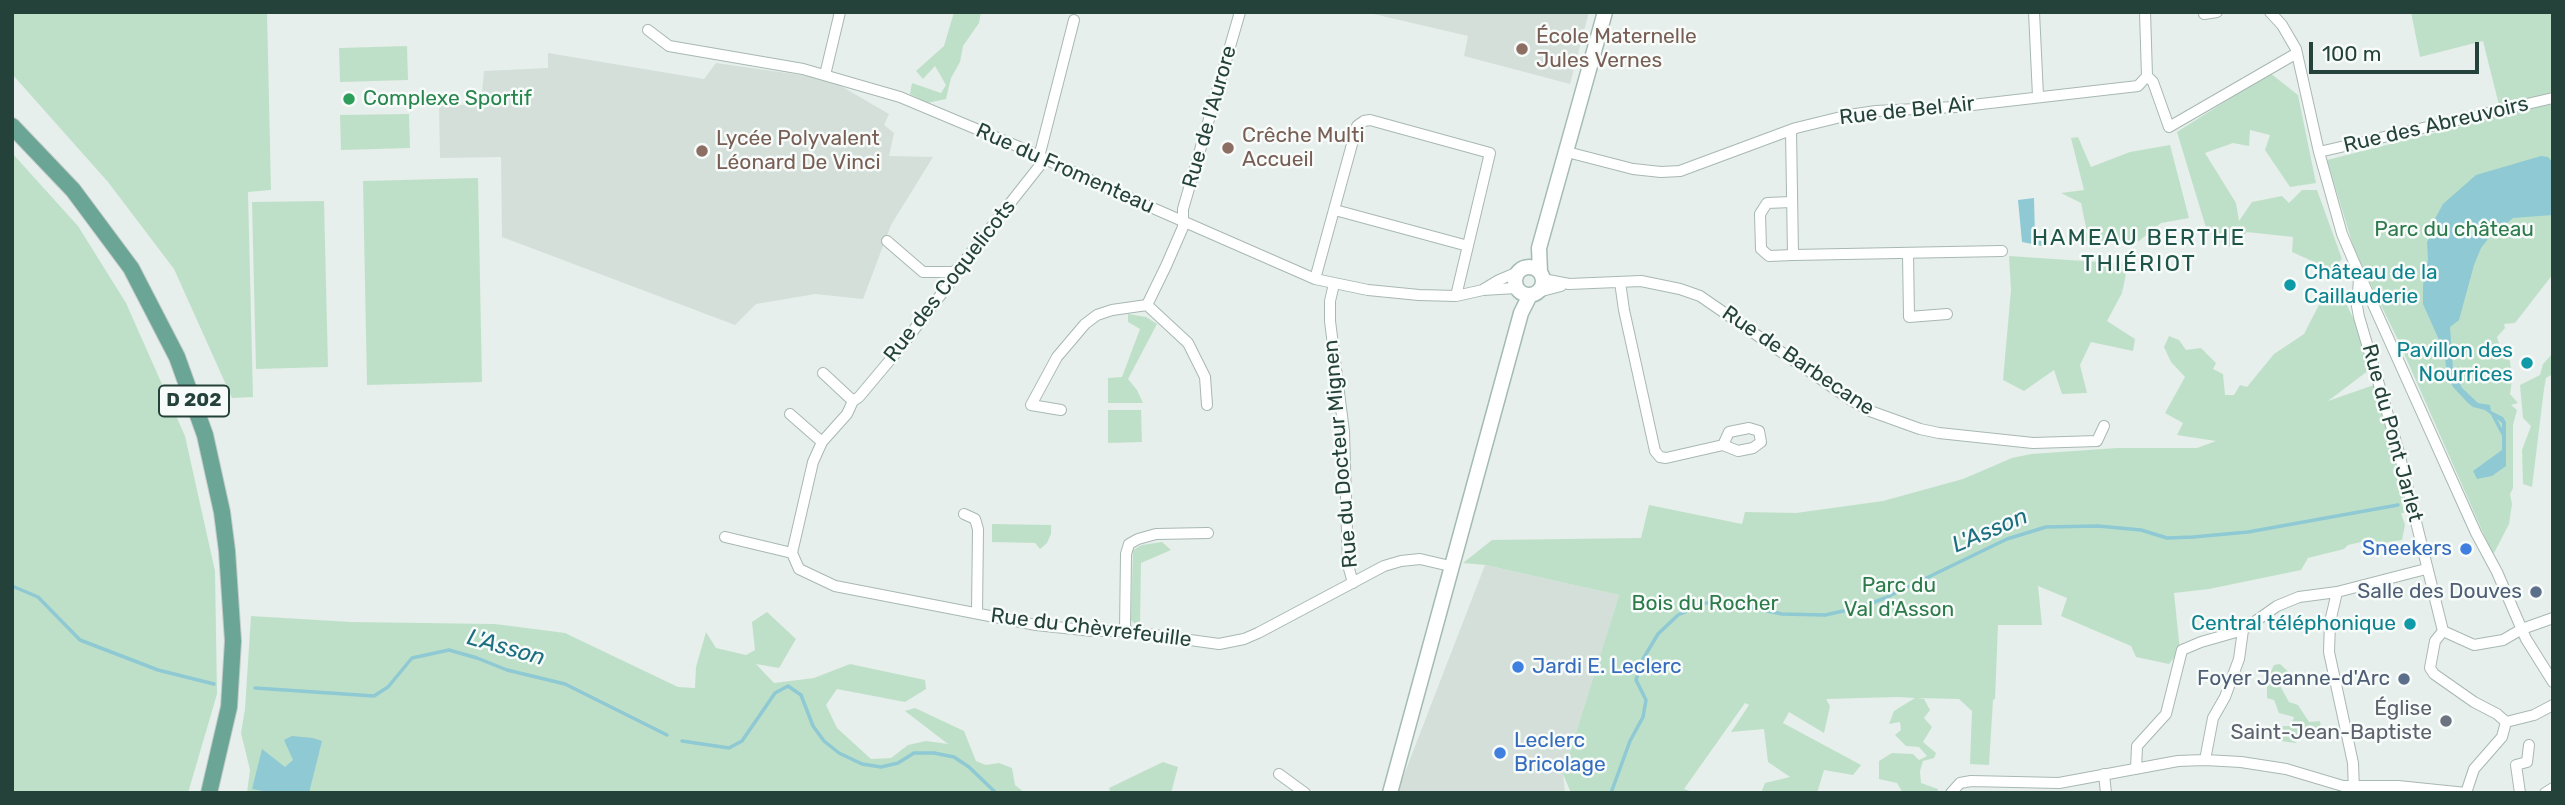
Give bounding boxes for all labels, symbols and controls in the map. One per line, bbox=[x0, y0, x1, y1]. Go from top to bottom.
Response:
place label: École Maternelle Jules Vernes bbox=[1536, 24, 1697, 74]
scale bar bbox=[2313, 28, 2483, 72]
marker: École Maternelle Jules Vernes bbox=[1514, 41, 1530, 57]
text: 100 m bbox=[2322, 41, 2381, 66]
street label: Rue de l'Aurore bbox=[1178, 43, 1242, 191]
place label: Complexe Sportif bbox=[363, 86, 532, 112]
marker: Complexe Sportif bbox=[341, 91, 357, 107]
street label: Rue de Bel Air bbox=[1838, 91, 1976, 131]
street label: Rue des Abreuvoirs bbox=[2341, 91, 2531, 159]
street label: Rue du Fromenteau bbox=[972, 118, 1158, 220]
place label: Crêche Multi Accueil bbox=[1242, 123, 1365, 173]
place label: Lycée Polyvalent Léonard De Vinci bbox=[716, 126, 881, 176]
marker: Crêche Multi Accueil bbox=[1220, 140, 1236, 156]
marker: Lycée Polyvalent Léonard De Vinci bbox=[694, 143, 710, 159]
street label: Rue des Coquelicots bbox=[879, 195, 1021, 367]
park label: Parc du château bbox=[2374, 217, 2534, 243]
district label: HAMEAU BERTHE THIÉRIOT bbox=[2033, 224, 2245, 278]
place label: Château de la Caillauderie bbox=[2304, 260, 2438, 310]
marker: Château de la Caillauderie bbox=[2282, 277, 2298, 293]
street label: Rue de Barbecane bbox=[1717, 301, 1879, 421]
place label: Pavillon des Nourrices bbox=[2397, 338, 2513, 388]
street label: Rue du Docteur Mignen bbox=[1318, 339, 1364, 569]
street label: Rue du Pont Jarlet bbox=[2356, 341, 2428, 525]
marker: Pavillon des Nourrices bbox=[2519, 355, 2535, 371]
road number: D 202 bbox=[159, 386, 229, 416]
water label: L'Asson bbox=[1948, 503, 2032, 559]
place label: Sneekers bbox=[2362, 536, 2452, 562]
marker: Sneekers bbox=[2458, 541, 2474, 557]
park label: Parc du Val d'Asson bbox=[1844, 573, 1954, 623]
place label: Salle des Douves bbox=[2357, 579, 2522, 605]
marker: Salle des Douves bbox=[2528, 584, 2544, 600]
park label: Bois du Rocher bbox=[1631, 591, 1779, 617]
street label: Rue du Chèvrefeuille bbox=[989, 603, 1193, 653]
place label: Central téléphonique bbox=[2191, 611, 2396, 637]
marker: Central téléphonique bbox=[2402, 616, 2418, 632]
water label: L'Asson bbox=[464, 624, 548, 672]
place label: Jardi E. Leclerc bbox=[1532, 654, 1682, 680]
marker: Jardi E. Leclerc bbox=[1510, 659, 1526, 675]
place label: Foyer Jeanne-d'Arc bbox=[2197, 666, 2390, 692]
marker: Foyer Jeanne-d'Arc bbox=[2396, 671, 2412, 687]
place label: Église Saint-Jean-Baptiste bbox=[2230, 696, 2432, 746]
marker: Église Saint-Jean-Baptiste bbox=[2438, 713, 2454, 729]
place label: Leclerc Bricolage bbox=[1514, 728, 1606, 778]
marker: Leclerc Bricolage bbox=[1492, 745, 1508, 761]

